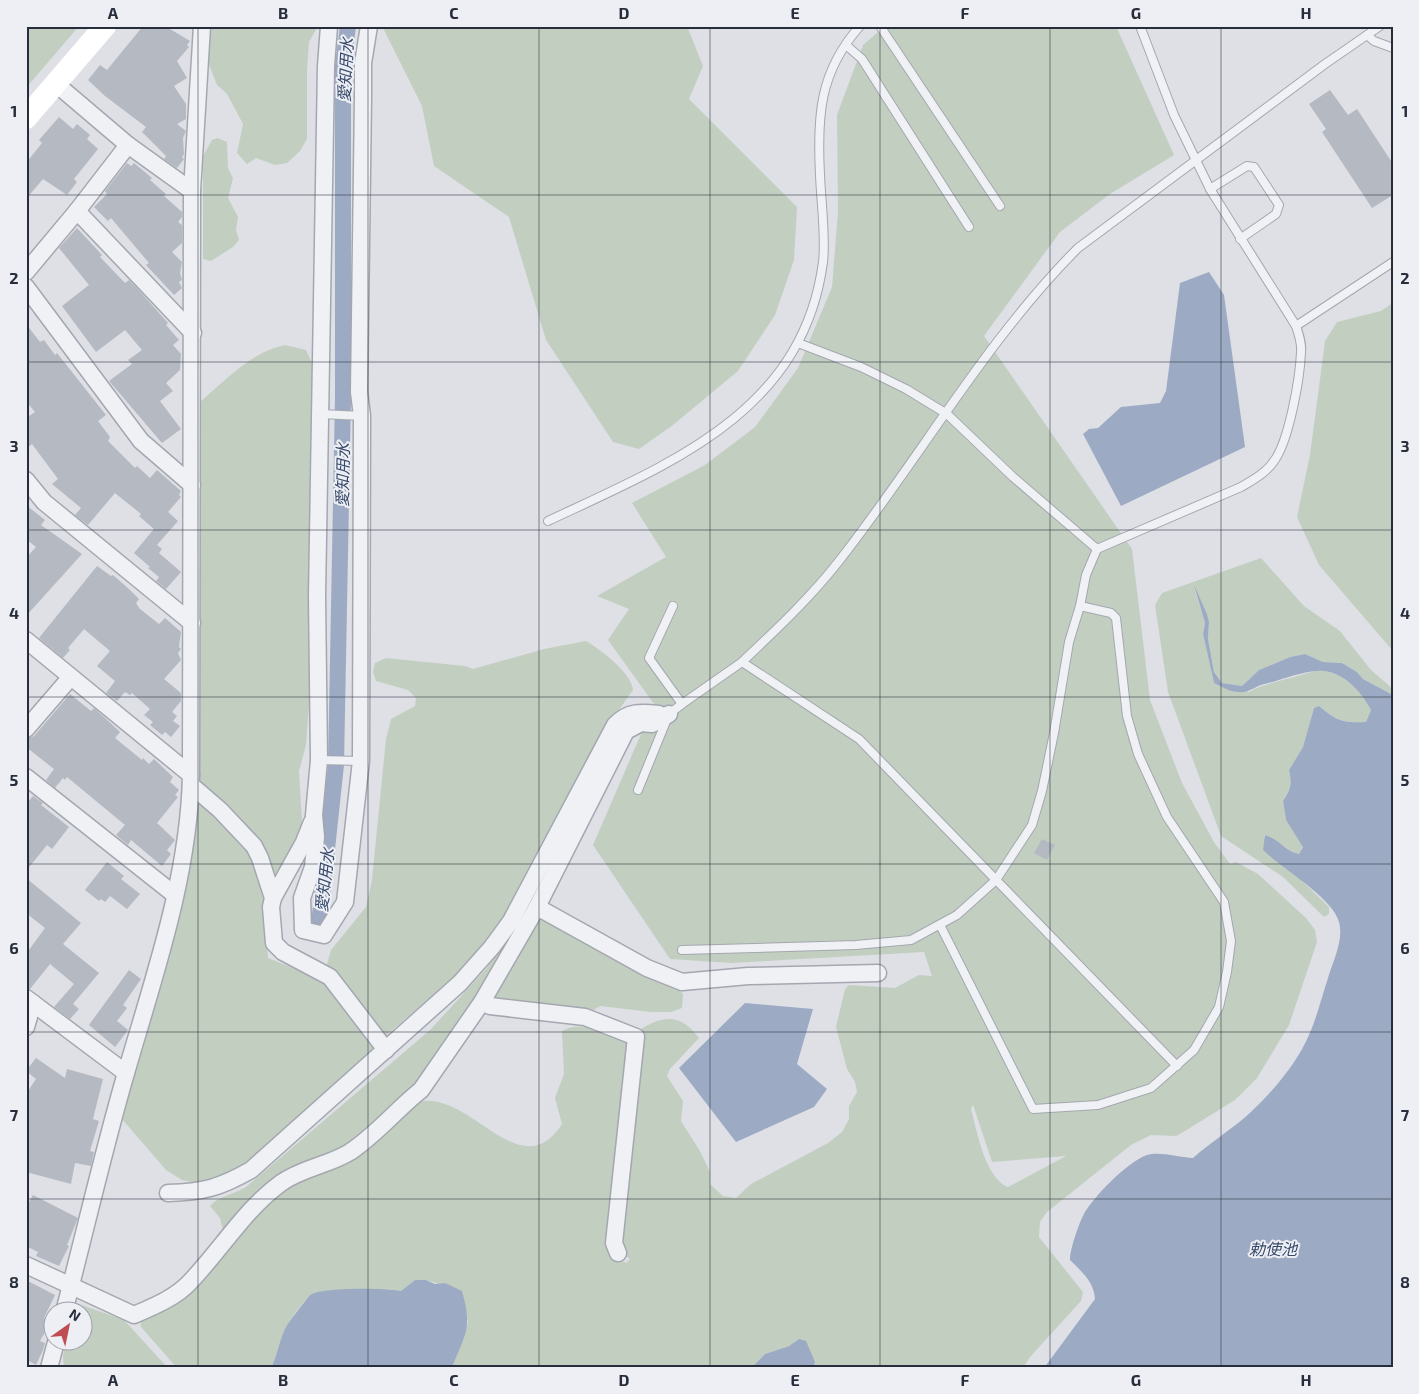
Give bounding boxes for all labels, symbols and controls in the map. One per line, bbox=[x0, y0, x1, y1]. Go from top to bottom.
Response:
text: A bbox=[108, 3, 119, 22]
text: B bbox=[278, 3, 288, 22]
text: C bbox=[449, 3, 459, 22]
text: D bbox=[619, 3, 630, 22]
text: E bbox=[790, 3, 800, 22]
text: F bbox=[961, 3, 970, 22]
text: G bbox=[1131, 3, 1141, 22]
text: H bbox=[1300, 3, 1312, 22]
water label: 愛知用水 bbox=[334, 36, 356, 102]
text: 1 bbox=[11, 101, 17, 120]
text: 1 bbox=[1402, 101, 1408, 120]
text: 2 bbox=[9, 268, 19, 287]
text: 2 bbox=[1400, 268, 1410, 287]
text: 3 bbox=[9, 436, 19, 455]
text: 3 bbox=[1400, 436, 1410, 455]
water label: 愛知用水 bbox=[332, 441, 352, 507]
text: 4 bbox=[9, 603, 19, 622]
text: 4 bbox=[1400, 603, 1410, 622]
text: 5 bbox=[10, 770, 19, 789]
text: 5 bbox=[1401, 770, 1410, 789]
water label: 愛知用水 bbox=[311, 845, 337, 913]
text: 6 bbox=[9, 938, 19, 957]
text: 6 bbox=[1400, 938, 1410, 957]
text: 7 bbox=[10, 1105, 19, 1124]
text: 7 bbox=[1401, 1105, 1410, 1124]
water label: 勅使池 bbox=[1249, 1239, 1299, 1258]
text: 8 bbox=[9, 1272, 19, 1291]
text: 8 bbox=[1400, 1272, 1410, 1291]
north arrow bbox=[42, 1302, 92, 1352]
text: N bbox=[66, 1305, 84, 1325]
text: A bbox=[108, 1370, 119, 1389]
text: B bbox=[278, 1370, 288, 1389]
text: C bbox=[449, 1370, 459, 1389]
text: D bbox=[619, 1370, 630, 1389]
text: E bbox=[790, 1370, 800, 1389]
text: F bbox=[961, 1370, 970, 1389]
text: G bbox=[1131, 1370, 1141, 1389]
text: H bbox=[1300, 1370, 1312, 1389]

